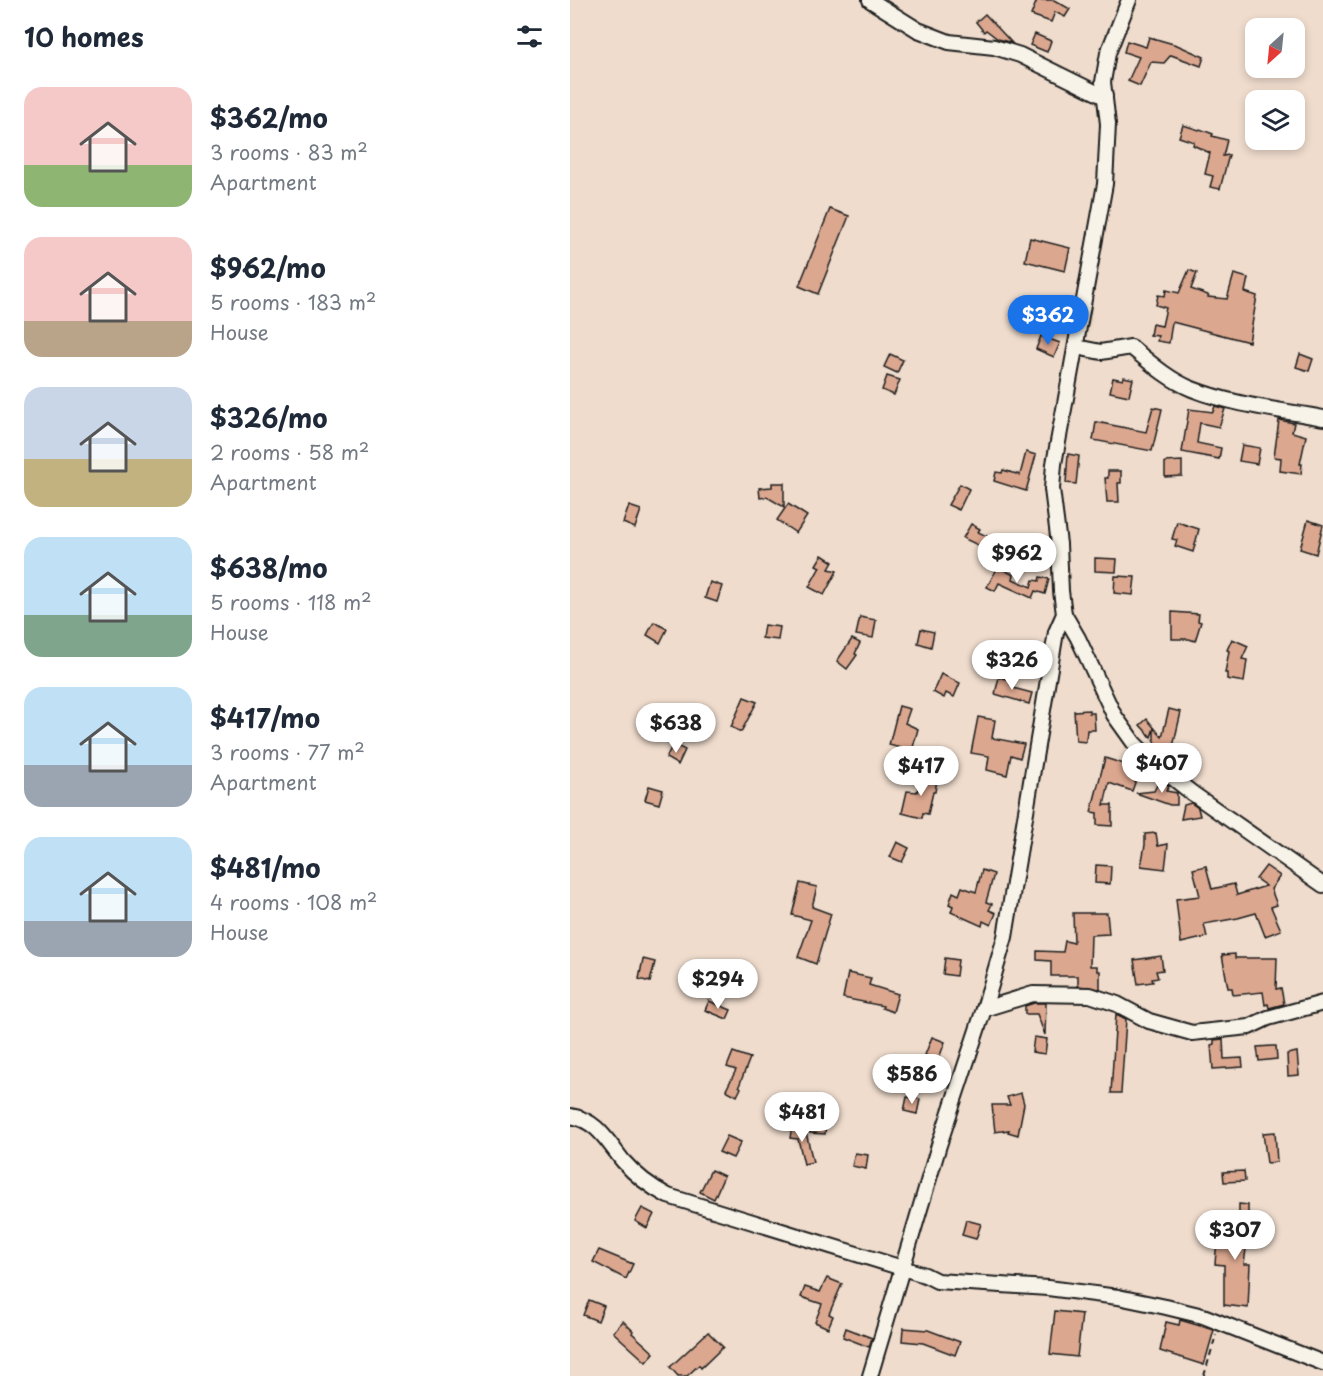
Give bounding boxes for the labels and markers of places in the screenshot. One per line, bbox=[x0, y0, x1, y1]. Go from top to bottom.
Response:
pin: $362 bbox=[1012, 295, 1084, 346]
pin: $962 bbox=[981, 533, 1053, 584]
pin: $326 bbox=[976, 640, 1048, 691]
pin: $638 bbox=[640, 703, 712, 754]
pin: $407 bbox=[1126, 743, 1198, 794]
pin: $417 bbox=[885, 746, 957, 797]
pin: $294 bbox=[682, 959, 754, 1010]
pin: $586 bbox=[876, 1054, 948, 1105]
pin: $481 bbox=[766, 1092, 838, 1143]
pin: $307 bbox=[1199, 1210, 1271, 1261]

